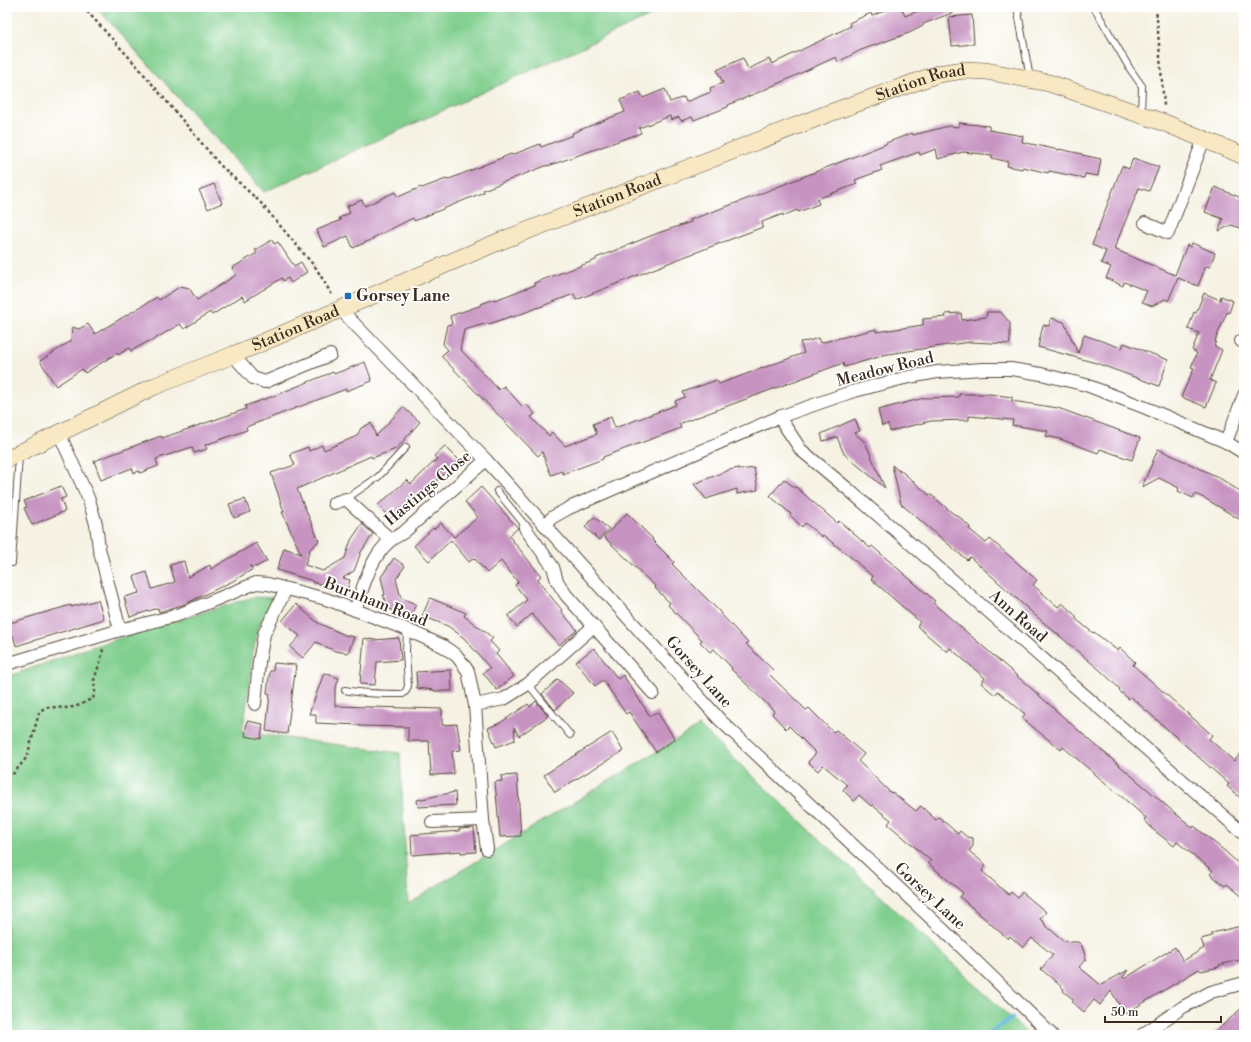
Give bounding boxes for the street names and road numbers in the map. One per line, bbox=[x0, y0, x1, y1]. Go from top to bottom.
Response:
street label: Station Road bbox=[873, 60, 967, 106]
street label: Station Road bbox=[570, 169, 664, 222]
street label: Station Road bbox=[249, 301, 342, 356]
street label: Meadow Road bbox=[834, 347, 936, 391]
street label: Hastings Close bbox=[381, 446, 475, 530]
street label: Burnham Road bbox=[321, 573, 431, 631]
street label: Ann Road bbox=[984, 585, 1051, 647]
street label: Gorsey Lane bbox=[661, 632, 737, 712]
street label: Gorsey Lane bbox=[890, 858, 970, 934]

